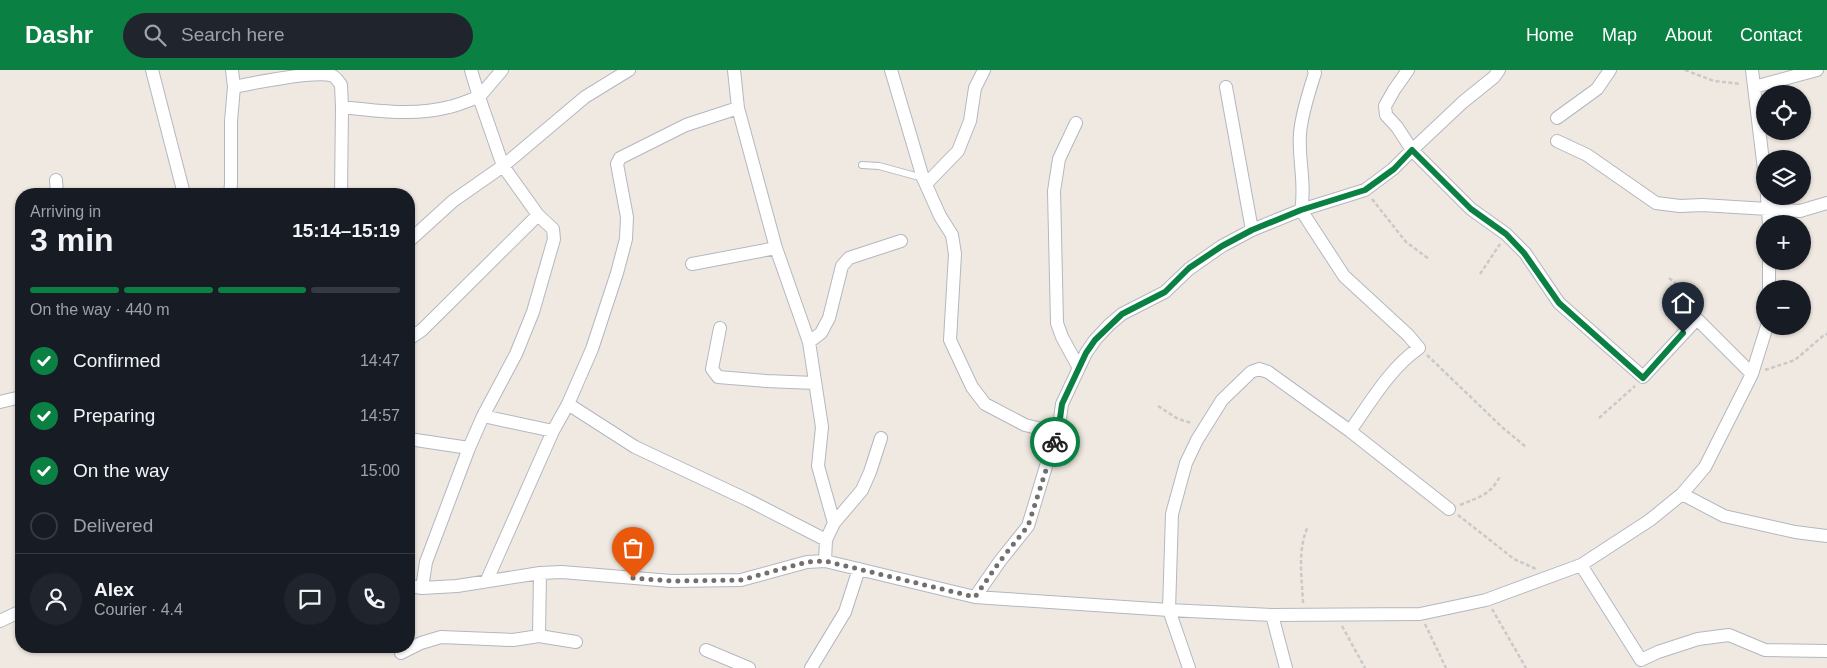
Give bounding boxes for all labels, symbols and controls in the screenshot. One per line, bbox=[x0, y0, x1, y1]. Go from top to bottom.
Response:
search box bbox=[123, 13, 473, 58]
text: Dashr bbox=[25, 21, 93, 48]
icon: search bbox=[141, 21, 169, 49]
text: Search here bbox=[181, 24, 285, 45]
text: Home bbox=[1526, 25, 1574, 45]
text: Map bbox=[1602, 25, 1637, 45]
text: About bbox=[1665, 25, 1712, 45]
text: Contact bbox=[1740, 25, 1802, 45]
map controls bbox=[1756, 85, 1811, 335]
button: locate bbox=[1756, 85, 1811, 140]
button: layers bbox=[1756, 150, 1811, 205]
text: Arriving in bbox=[30, 203, 101, 220]
button: + bbox=[1756, 215, 1811, 270]
text: 15:14–15:19 bbox=[292, 220, 400, 241]
text: 3 min bbox=[30, 222, 114, 258]
button: − bbox=[1756, 280, 1811, 335]
pin bbox=[1662, 282, 1704, 333]
icon: home bbox=[1669, 289, 1697, 317]
text: On the way · 440 m bbox=[30, 301, 170, 318]
icon: check bbox=[30, 347, 58, 375]
text: Confirmed bbox=[73, 350, 161, 371]
text: 14:47 bbox=[360, 352, 400, 369]
icon: check bbox=[30, 402, 58, 430]
text: Preparing bbox=[73, 405, 155, 426]
text: 14:57 bbox=[360, 407, 400, 424]
courier bbox=[1030, 417, 1080, 467]
icon: bike bbox=[1041, 428, 1069, 456]
icon: check bbox=[30, 457, 58, 485]
text: On the way bbox=[73, 460, 169, 481]
text: 15:00 bbox=[360, 462, 400, 479]
text: Delivered bbox=[73, 515, 153, 536]
pin bbox=[612, 527, 654, 578]
icon: bag bbox=[619, 534, 647, 562]
button: person bbox=[30, 573, 82, 625]
button: chat bbox=[284, 573, 336, 625]
button: phone bbox=[348, 573, 400, 625]
text: Alex bbox=[94, 579, 134, 600]
text: Courier · 4.4 bbox=[94, 601, 183, 618]

